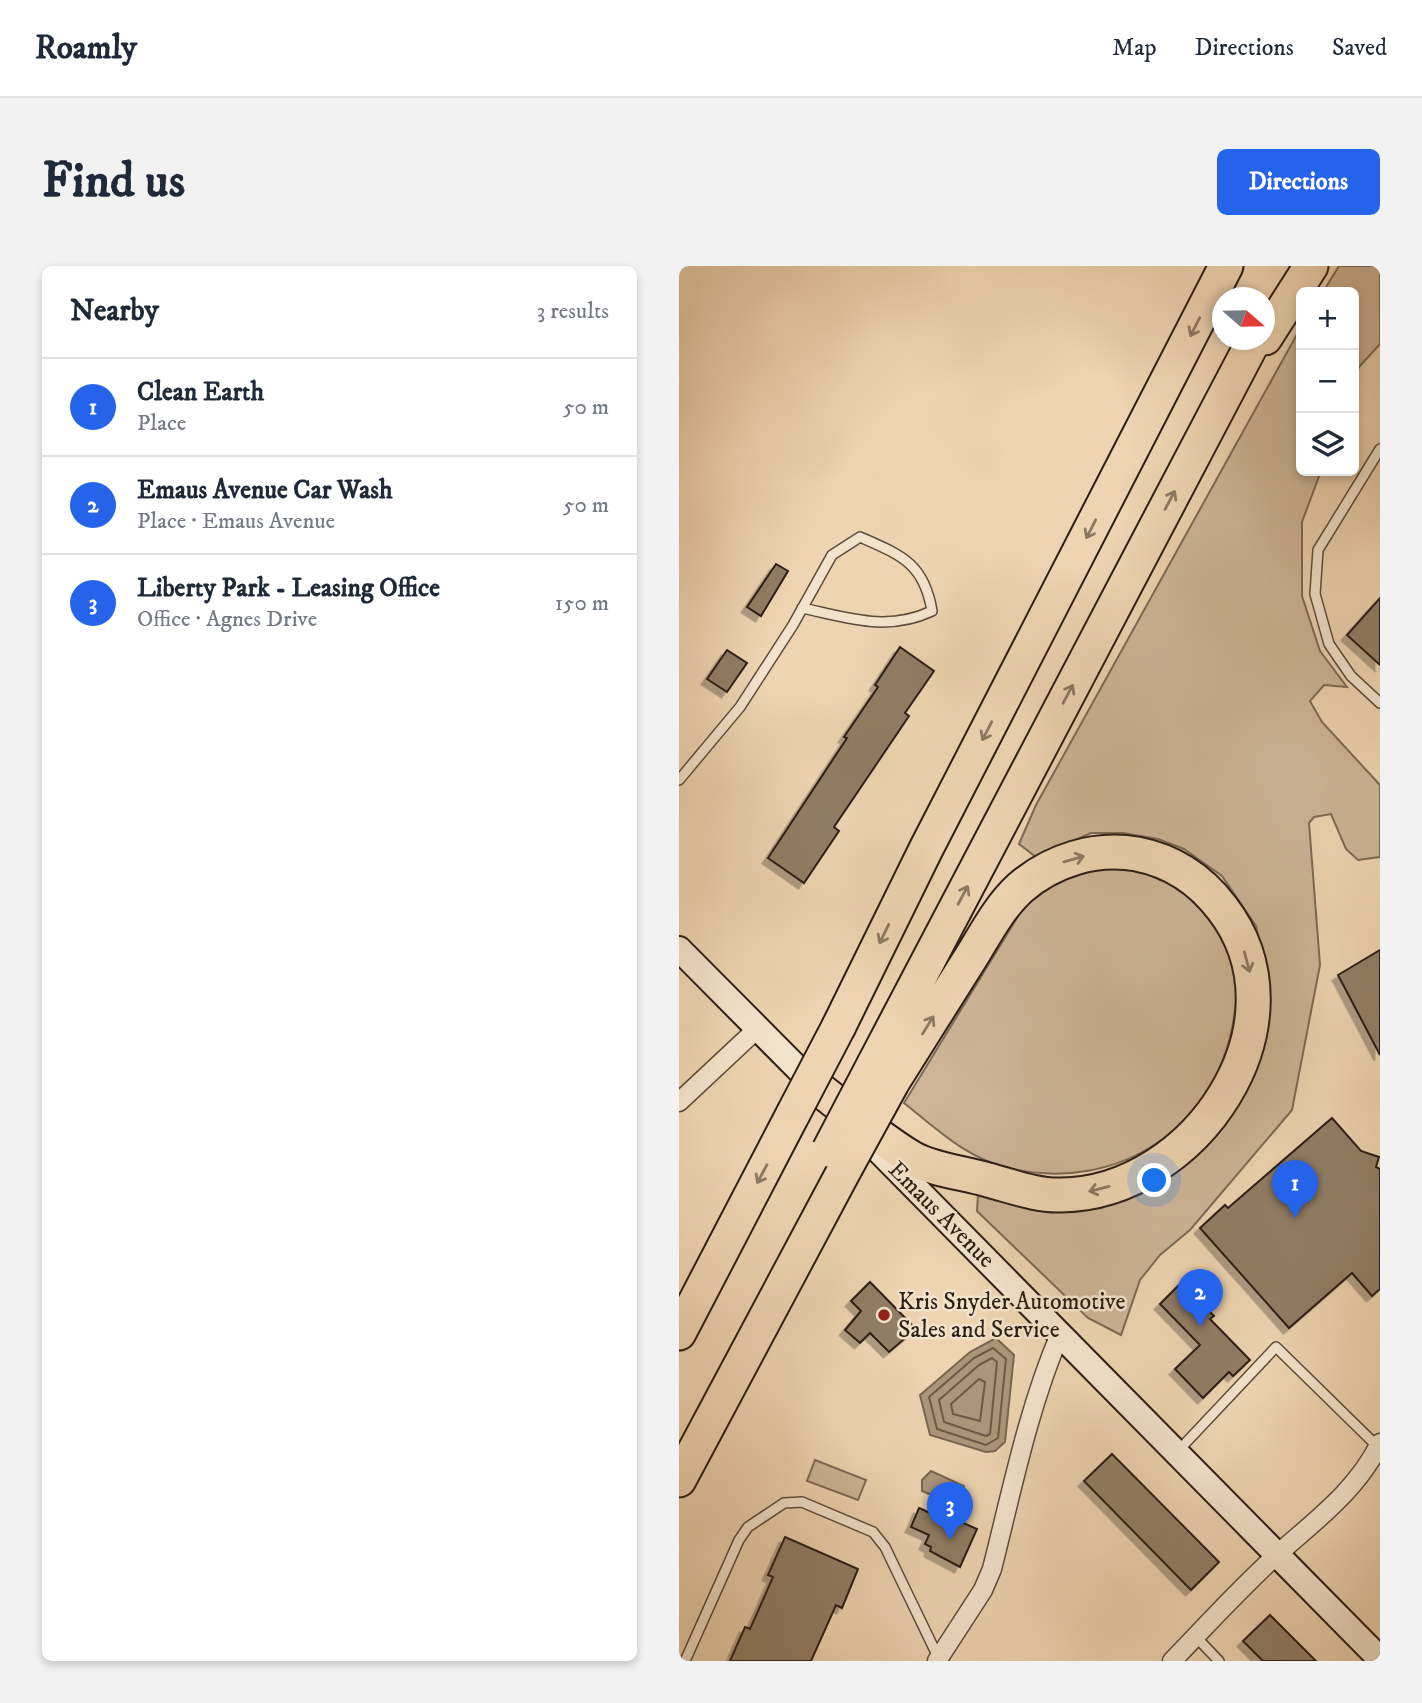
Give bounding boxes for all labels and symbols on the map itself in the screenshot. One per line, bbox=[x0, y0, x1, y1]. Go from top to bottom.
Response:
north arrow bbox=[1212, 287, 1275, 350]
one-way arrow bbox=[1187, 316, 1201, 337]
one-way arrow bbox=[1164, 490, 1177, 511]
one-way arrow bbox=[1083, 518, 1097, 539]
one-way arrow bbox=[1062, 684, 1075, 705]
one-way arrow bbox=[979, 720, 993, 741]
one-way arrow bbox=[1062, 851, 1084, 864]
one-way arrow bbox=[956, 885, 970, 906]
one-way arrow bbox=[877, 923, 890, 944]
one-way arrow bbox=[1241, 950, 1254, 972]
one-way arrow bbox=[922, 1016, 936, 1036]
street label: Emaus Avenue bbox=[881, 1155, 1001, 1275]
pin: 1 bbox=[1272, 1160, 1318, 1218]
one-way arrow bbox=[754, 1163, 768, 1184]
your location bbox=[1137, 1163, 1171, 1197]
one-way arrow bbox=[1088, 1183, 1111, 1196]
pin: 2 bbox=[1177, 1269, 1223, 1327]
place label: Kris Snyder Automotive Sales and Service bbox=[898, 1287, 1126, 1345]
marker: Kris Snyder Automotive Sales and Service bbox=[876, 1307, 892, 1323]
pin: 3 bbox=[927, 1482, 973, 1540]

